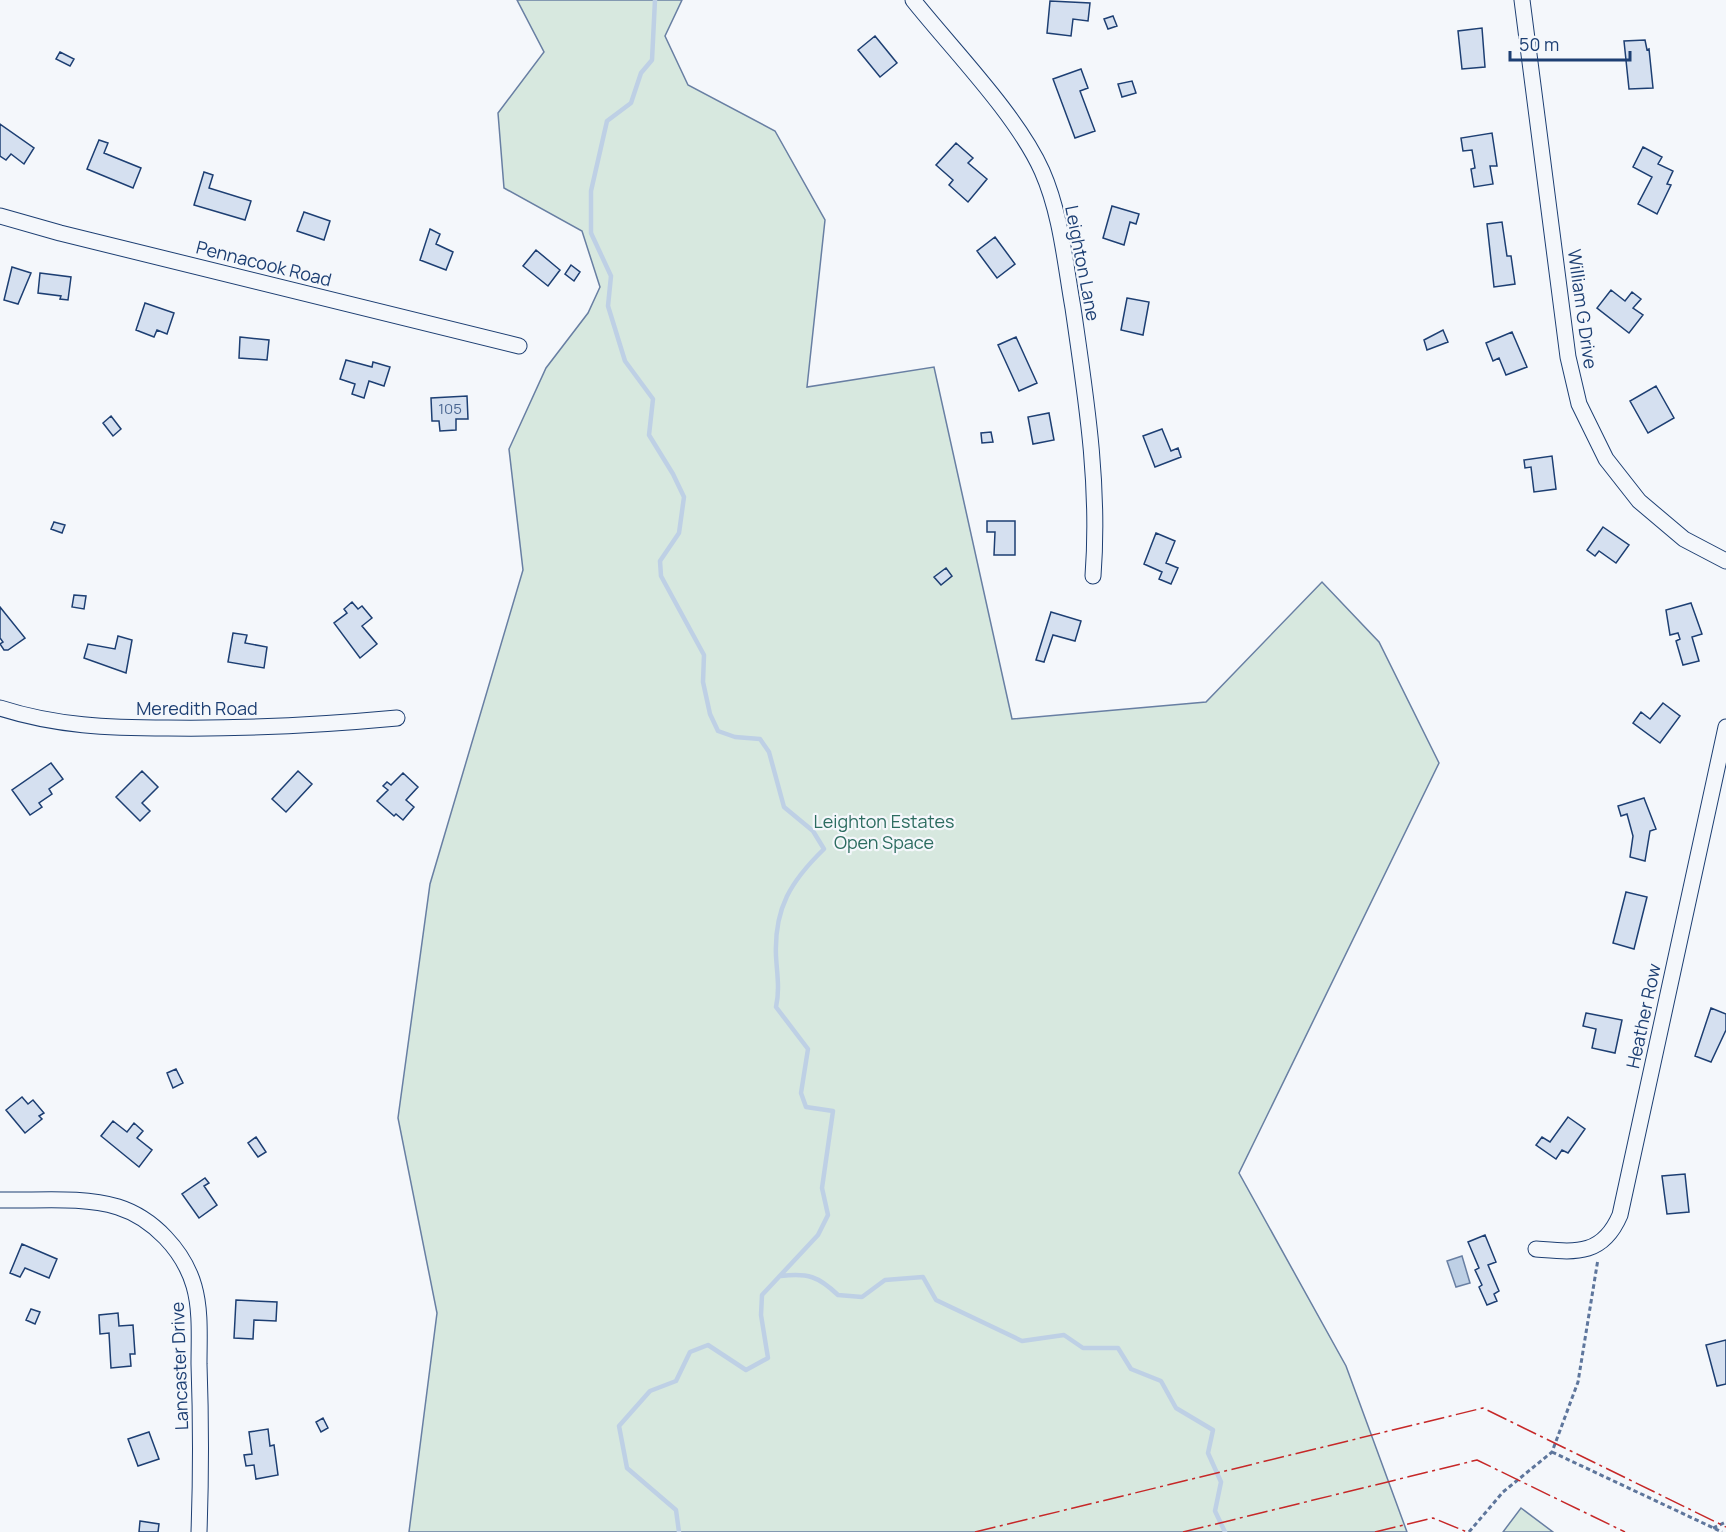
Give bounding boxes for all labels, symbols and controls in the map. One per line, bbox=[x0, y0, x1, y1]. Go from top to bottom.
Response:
scale bar bbox=[1510, 24, 1630, 62]
text: 50 m bbox=[1519, 32, 1559, 56]
street label: Leighton Lane bbox=[1060, 203, 1106, 323]
street label: Pennacook Road bbox=[194, 235, 334, 291]
street label: William G Drive bbox=[1563, 248, 1603, 370]
house number: 105 bbox=[438, 398, 462, 419]
street label: Meredith Road bbox=[136, 696, 258, 720]
park label: Leighton Estates Open Space bbox=[814, 809, 954, 854]
street label: Heather Row bbox=[1620, 961, 1666, 1071]
street label: Lancaster Drive bbox=[165, 1301, 193, 1431]

